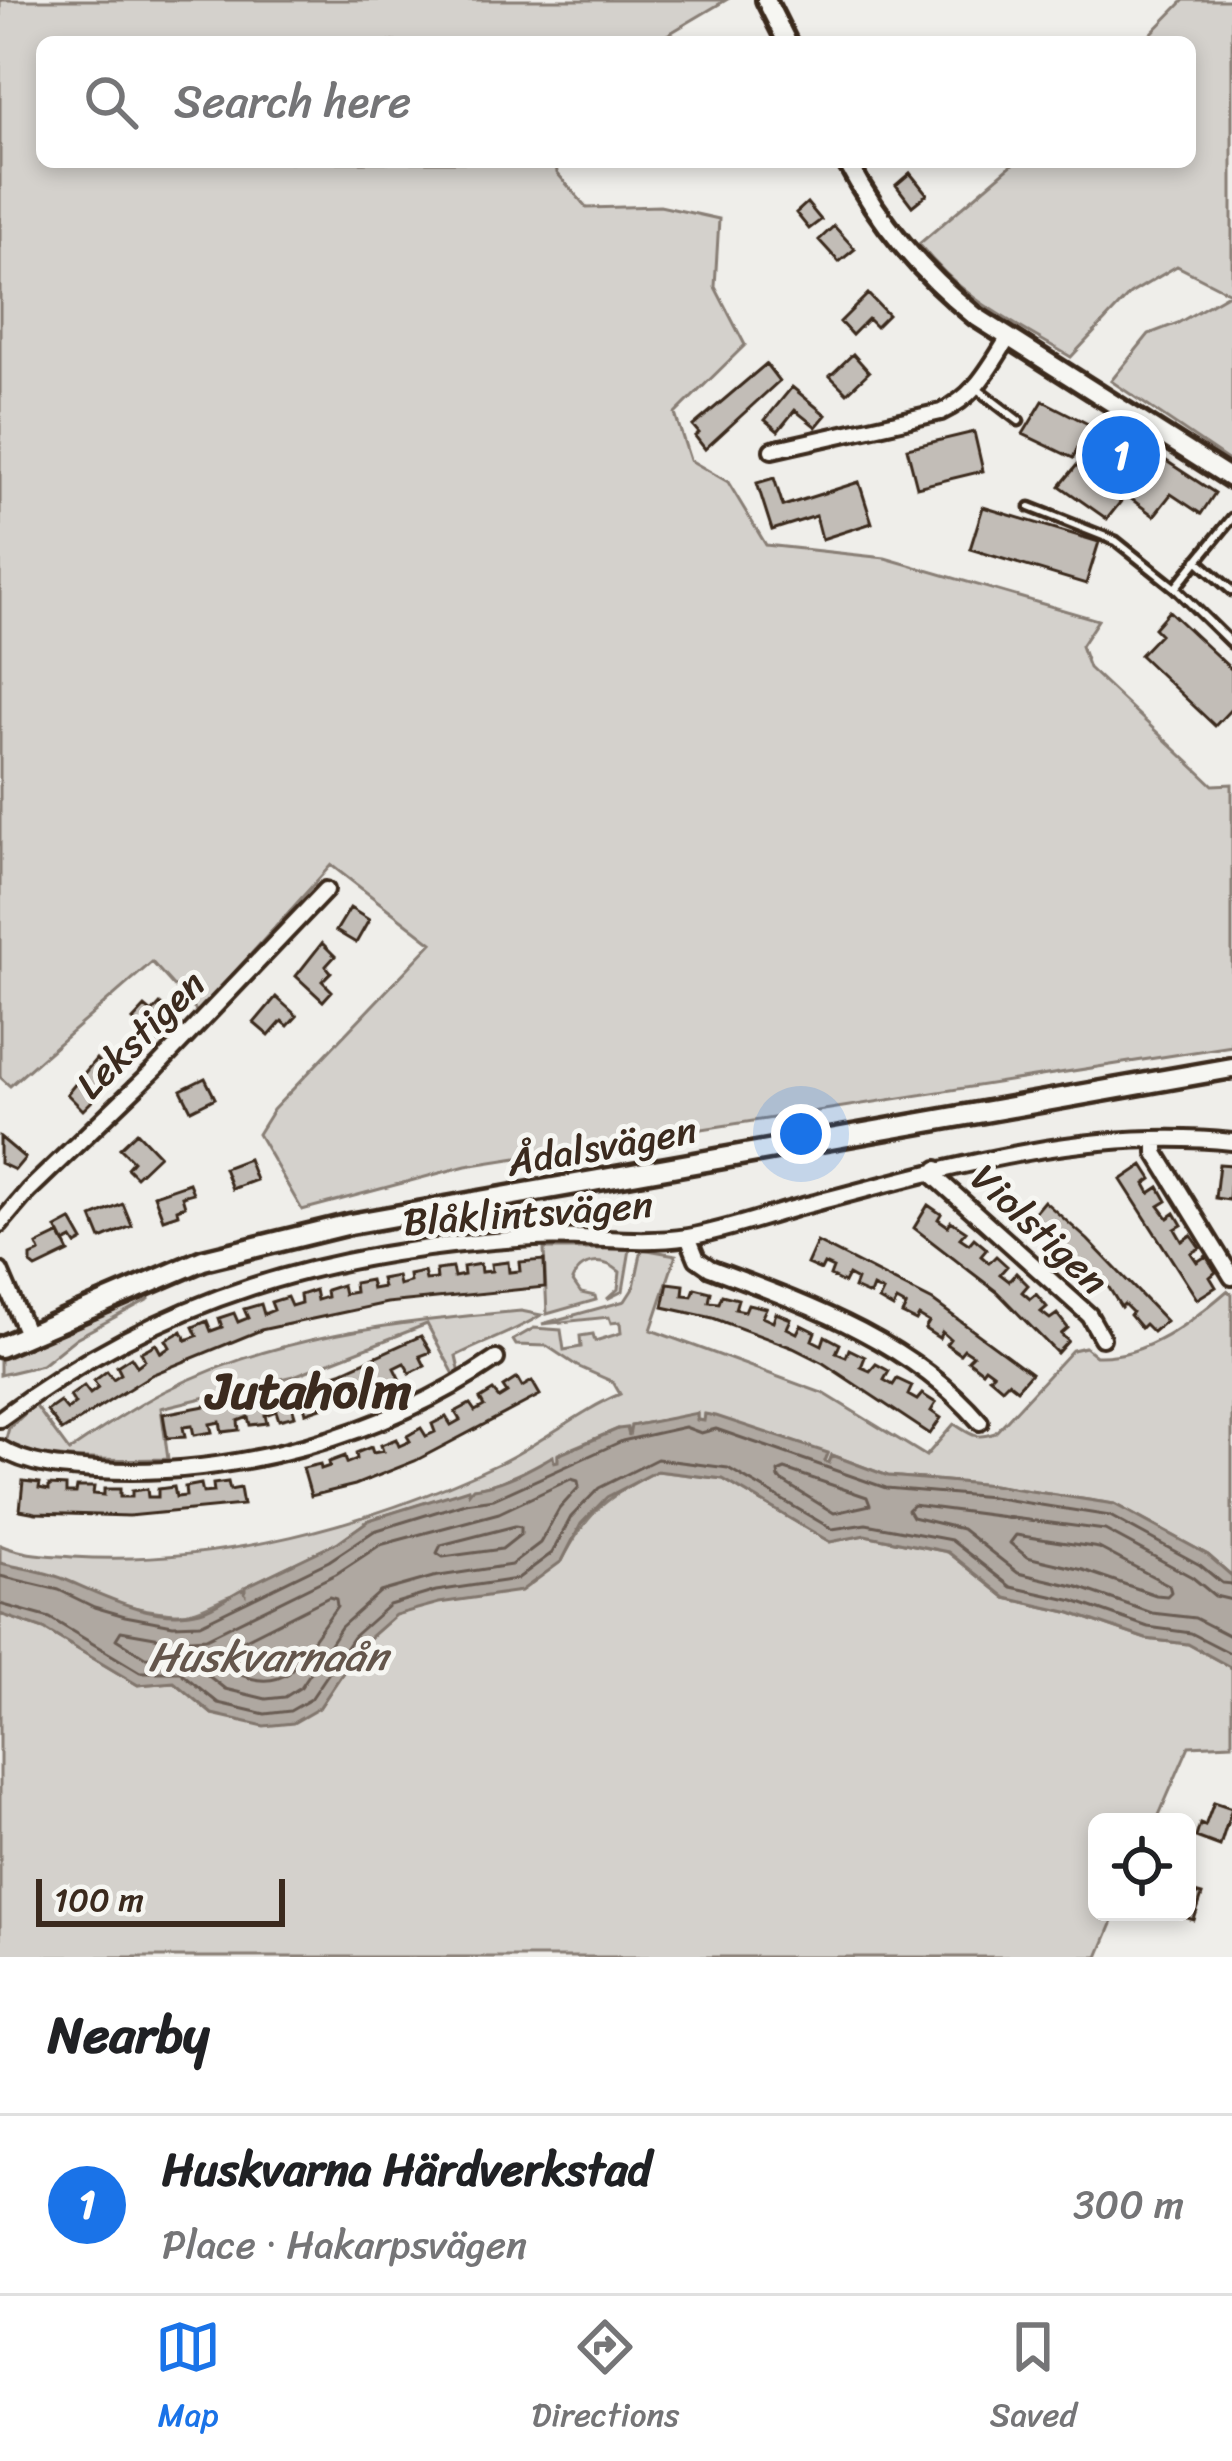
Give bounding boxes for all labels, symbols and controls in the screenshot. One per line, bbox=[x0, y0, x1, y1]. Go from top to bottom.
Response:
search box bbox=[36, 36, 1196, 168]
text: Search here bbox=[174, 62, 411, 142]
icon: search bbox=[78, 69, 144, 135]
pin: 1 bbox=[1082, 410, 1160, 500]
street label: Lekstigen bbox=[58, 952, 222, 1116]
street label: Ådalsvägen bbox=[501, 1095, 702, 1197]
your location bbox=[771, 1104, 831, 1164]
street label: Violstigen bbox=[954, 1146, 1126, 1312]
street label: Blåklintsvägen bbox=[401, 1170, 655, 1256]
district label: Jutaholm bbox=[204, 1346, 411, 1436]
water label: Huskvarnaån bbox=[148, 1620, 392, 1694]
map controls bbox=[1088, 1813, 1196, 1921]
button: locate bbox=[1088, 1813, 1196, 1921]
text: 100 m bbox=[54, 1871, 144, 1929]
scale bar bbox=[36, 1873, 285, 1926]
text: Nearby bbox=[48, 1990, 209, 2080]
text: Huskvarna Härdverkstad bbox=[162, 2130, 651, 2210]
text: 1 bbox=[79, 2170, 95, 2239]
text: 300 m bbox=[1073, 2170, 1184, 2239]
text: Place · Hakarpsvägen bbox=[162, 2210, 527, 2279]
tab: Map bbox=[155, 2314, 221, 2444]
tab: Directions bbox=[532, 2314, 679, 2444]
tab: Saved bbox=[990, 2314, 1077, 2444]

